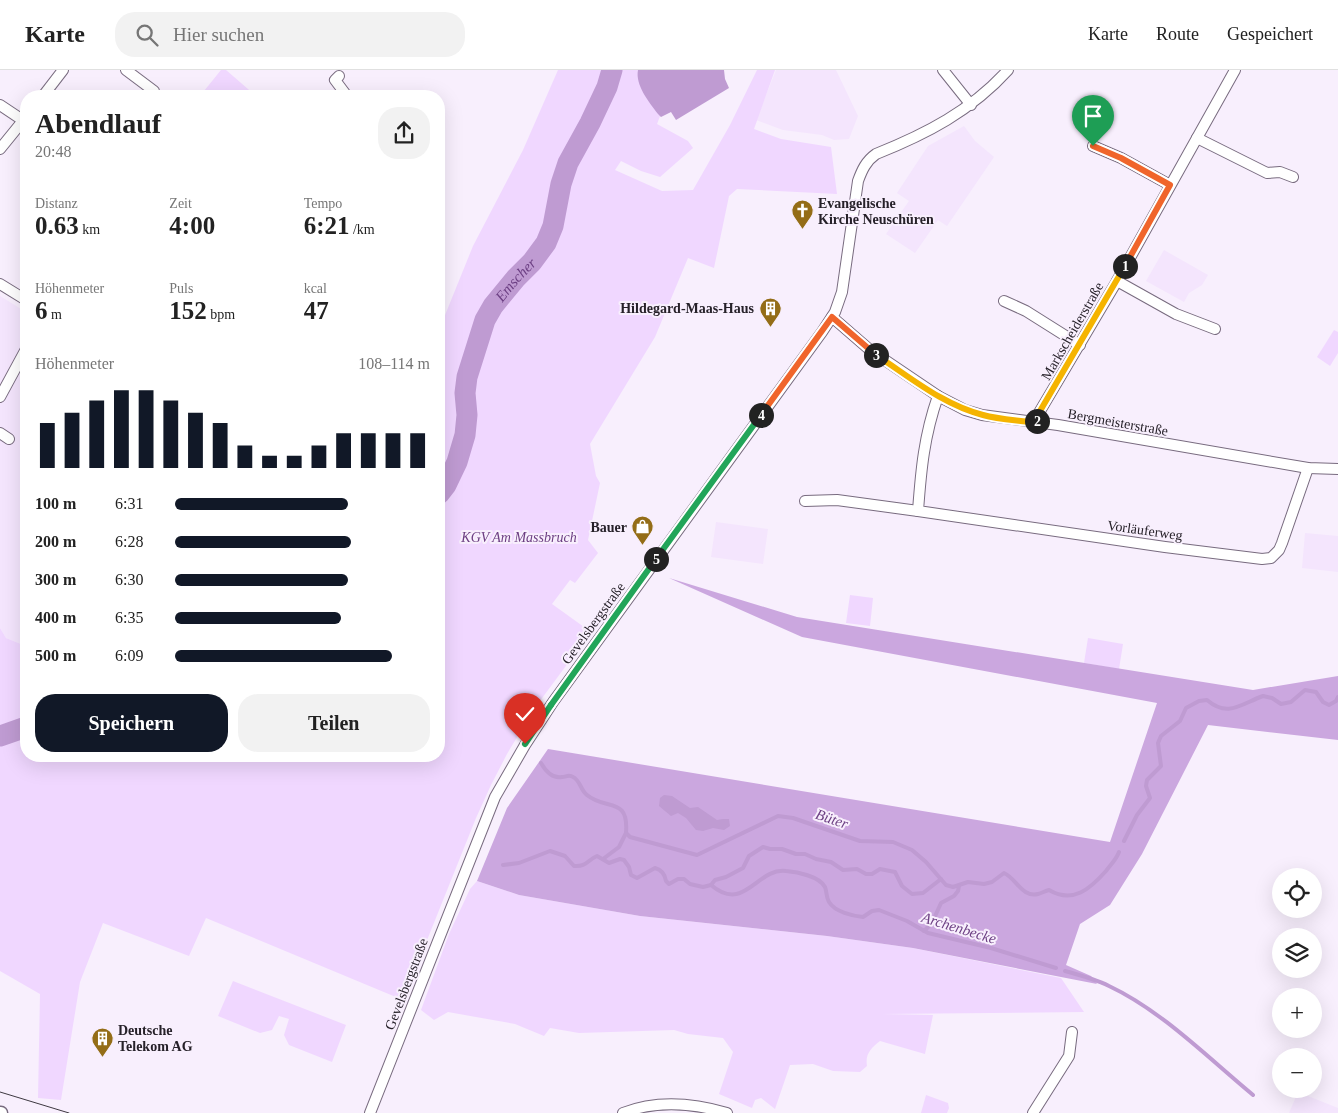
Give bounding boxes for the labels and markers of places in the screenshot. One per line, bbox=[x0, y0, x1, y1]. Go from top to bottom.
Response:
pin bbox=[1072, 95, 1114, 146]
place label: Evangelische Kirche Neuschüren bbox=[818, 196, 934, 227]
church icon: Evangelische Kirche Neuschüren bbox=[790, 199, 814, 230]
pin: 1 bbox=[1112, 254, 1138, 278]
building icon: Hildegard-Maas-Haus bbox=[758, 296, 782, 327]
place label: Hildegard-Maas-Haus bbox=[620, 301, 755, 316]
pin: 3 bbox=[864, 342, 888, 368]
pin: 4 bbox=[748, 402, 774, 428]
pin: 2 bbox=[1024, 408, 1050, 434]
shop icon: Bauer bbox=[631, 515, 655, 546]
place label: Bauer bbox=[590, 520, 627, 535]
pin: 5 bbox=[644, 546, 668, 572]
pin bbox=[504, 693, 546, 744]
place label: Deutsche Telekom AG bbox=[118, 1023, 193, 1054]
building icon: Deutsche Telekom AG bbox=[90, 1026, 114, 1057]

